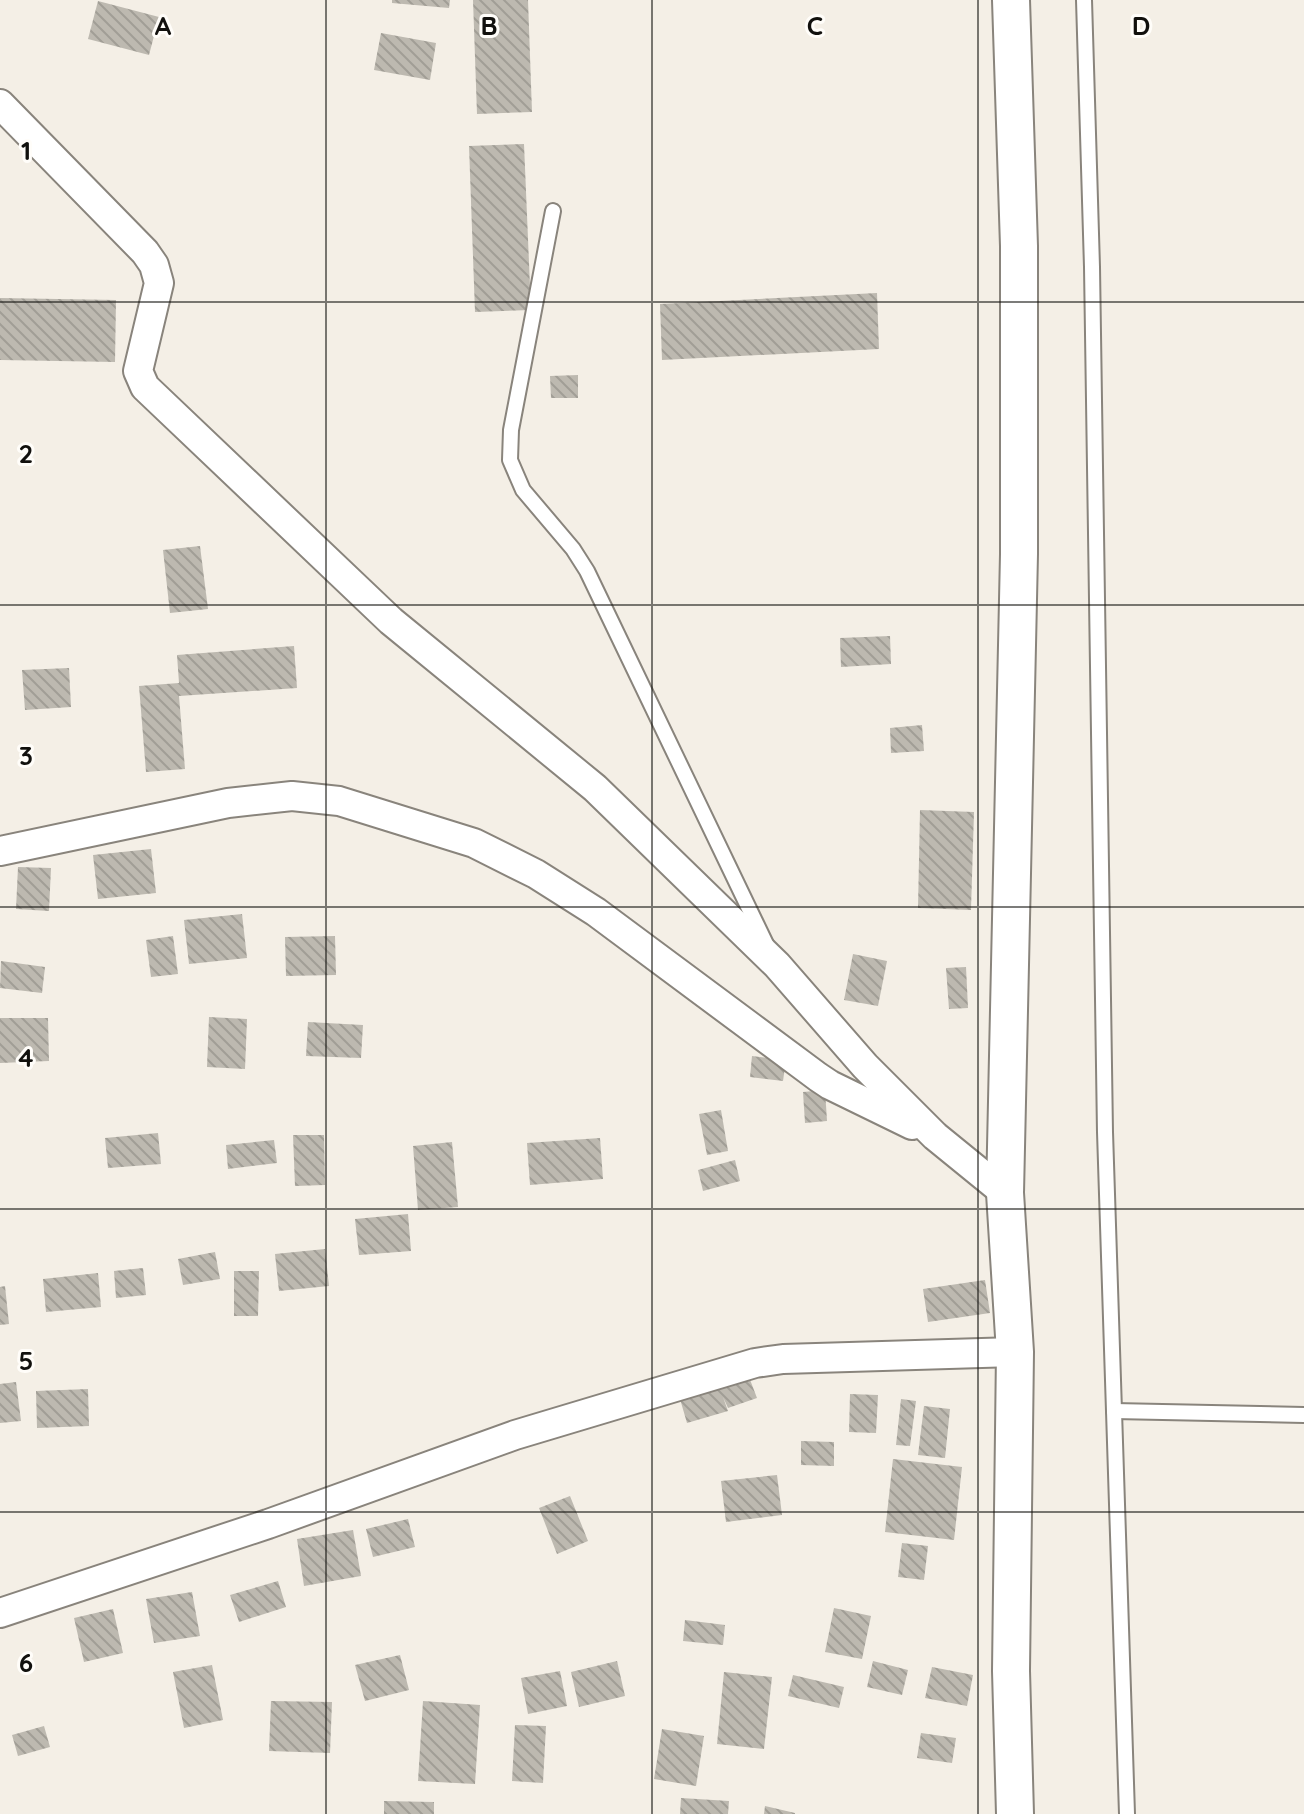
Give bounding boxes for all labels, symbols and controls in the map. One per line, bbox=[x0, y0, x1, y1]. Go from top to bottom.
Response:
text: A bbox=[155, 9, 172, 42]
text: B bbox=[480, 9, 498, 42]
text: C bbox=[807, 9, 823, 42]
text: D bbox=[1132, 9, 1150, 42]
text: 1 bbox=[21, 134, 31, 167]
text: 2 bbox=[19, 437, 33, 470]
text: 3 bbox=[19, 739, 33, 772]
text: 4 bbox=[18, 1041, 34, 1074]
text: 5 bbox=[19, 1344, 33, 1377]
text: 6 bbox=[19, 1646, 33, 1679]

